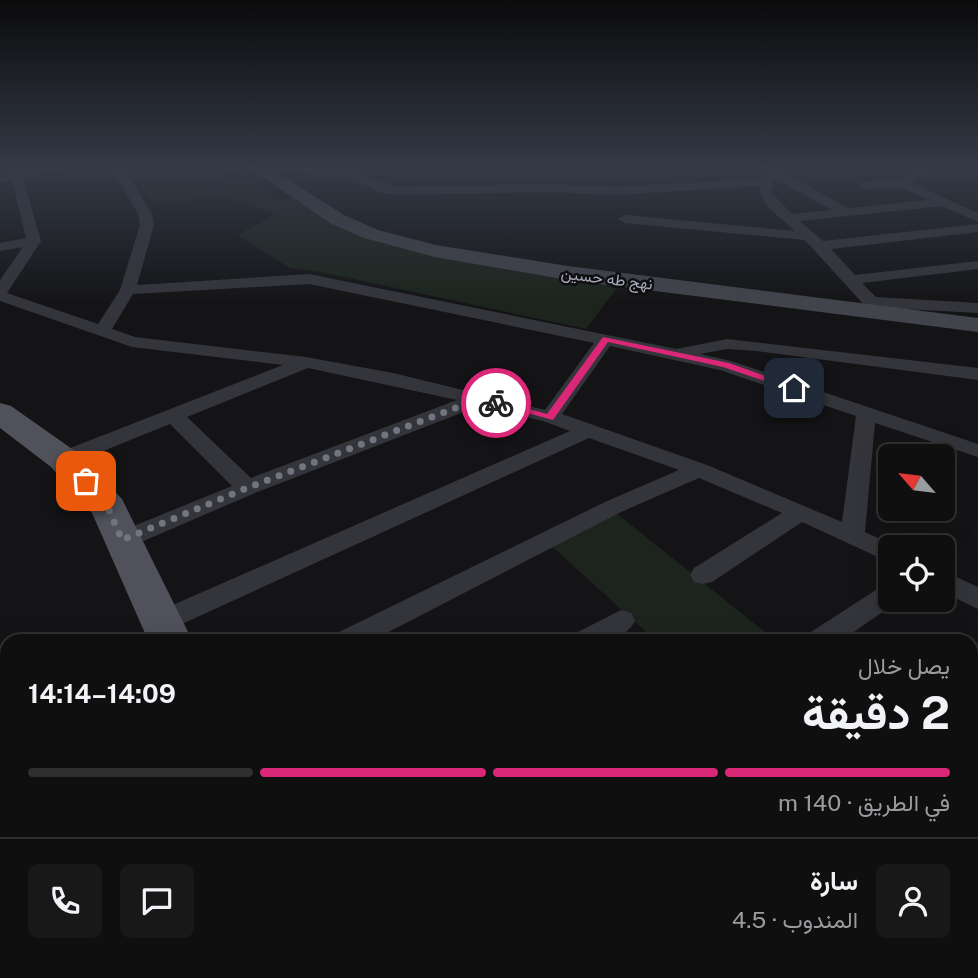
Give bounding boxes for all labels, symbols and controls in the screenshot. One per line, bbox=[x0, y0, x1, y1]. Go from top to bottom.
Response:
street label: نهج طه حسين bbox=[560, 263, 654, 296]
pin bbox=[764, 358, 824, 418]
courier bbox=[461, 368, 531, 438]
icon: home bbox=[775, 369, 813, 407]
icon: bike bbox=[477, 384, 515, 422]
north arrow bbox=[878, 444, 956, 522]
map controls bbox=[878, 444, 955, 612]
pin bbox=[56, 451, 116, 511]
icon: bag bbox=[67, 462, 105, 500]
button: locate bbox=[878, 535, 955, 612]
text: يصل خلال bbox=[858, 652, 950, 679]
text: 14:09–14:14 bbox=[28, 678, 176, 709]
text: 2 دقيقة bbox=[802, 685, 950, 739]
text: في الطريق · 140 m bbox=[778, 789, 950, 816]
button: phone bbox=[28, 864, 102, 938]
button: chat bbox=[120, 864, 194, 938]
button: person bbox=[876, 864, 950, 938]
text: سارة bbox=[810, 865, 858, 896]
text: المندوب · 4.5 bbox=[732, 906, 858, 933]

